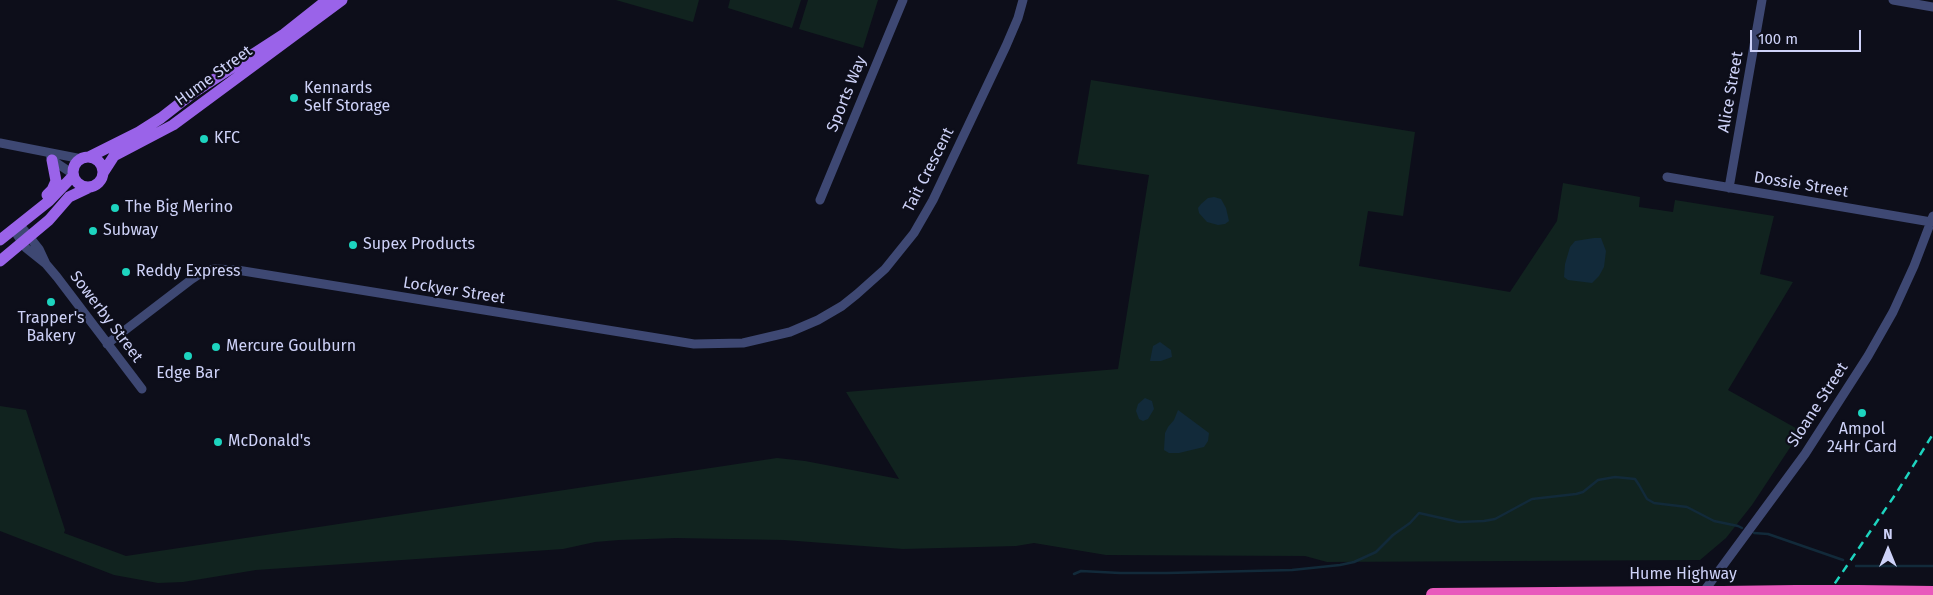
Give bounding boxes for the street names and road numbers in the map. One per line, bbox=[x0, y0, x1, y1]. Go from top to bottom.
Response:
street label: Hume Street bbox=[172, 42, 256, 110]
street label: Alice Street bbox=[1714, 50, 1748, 134]
street label: Sports Way bbox=[823, 53, 871, 135]
street label: Tait Crescent bbox=[899, 124, 959, 216]
street label: Dossie Street bbox=[1752, 168, 1850, 202]
street label: Sowerby Street bbox=[65, 268, 147, 366]
street label: Lockyer Street bbox=[402, 273, 506, 309]
street label: Sloane Street bbox=[1784, 359, 1852, 451]
street label: Hume Highway bbox=[1629, 565, 1737, 585]

